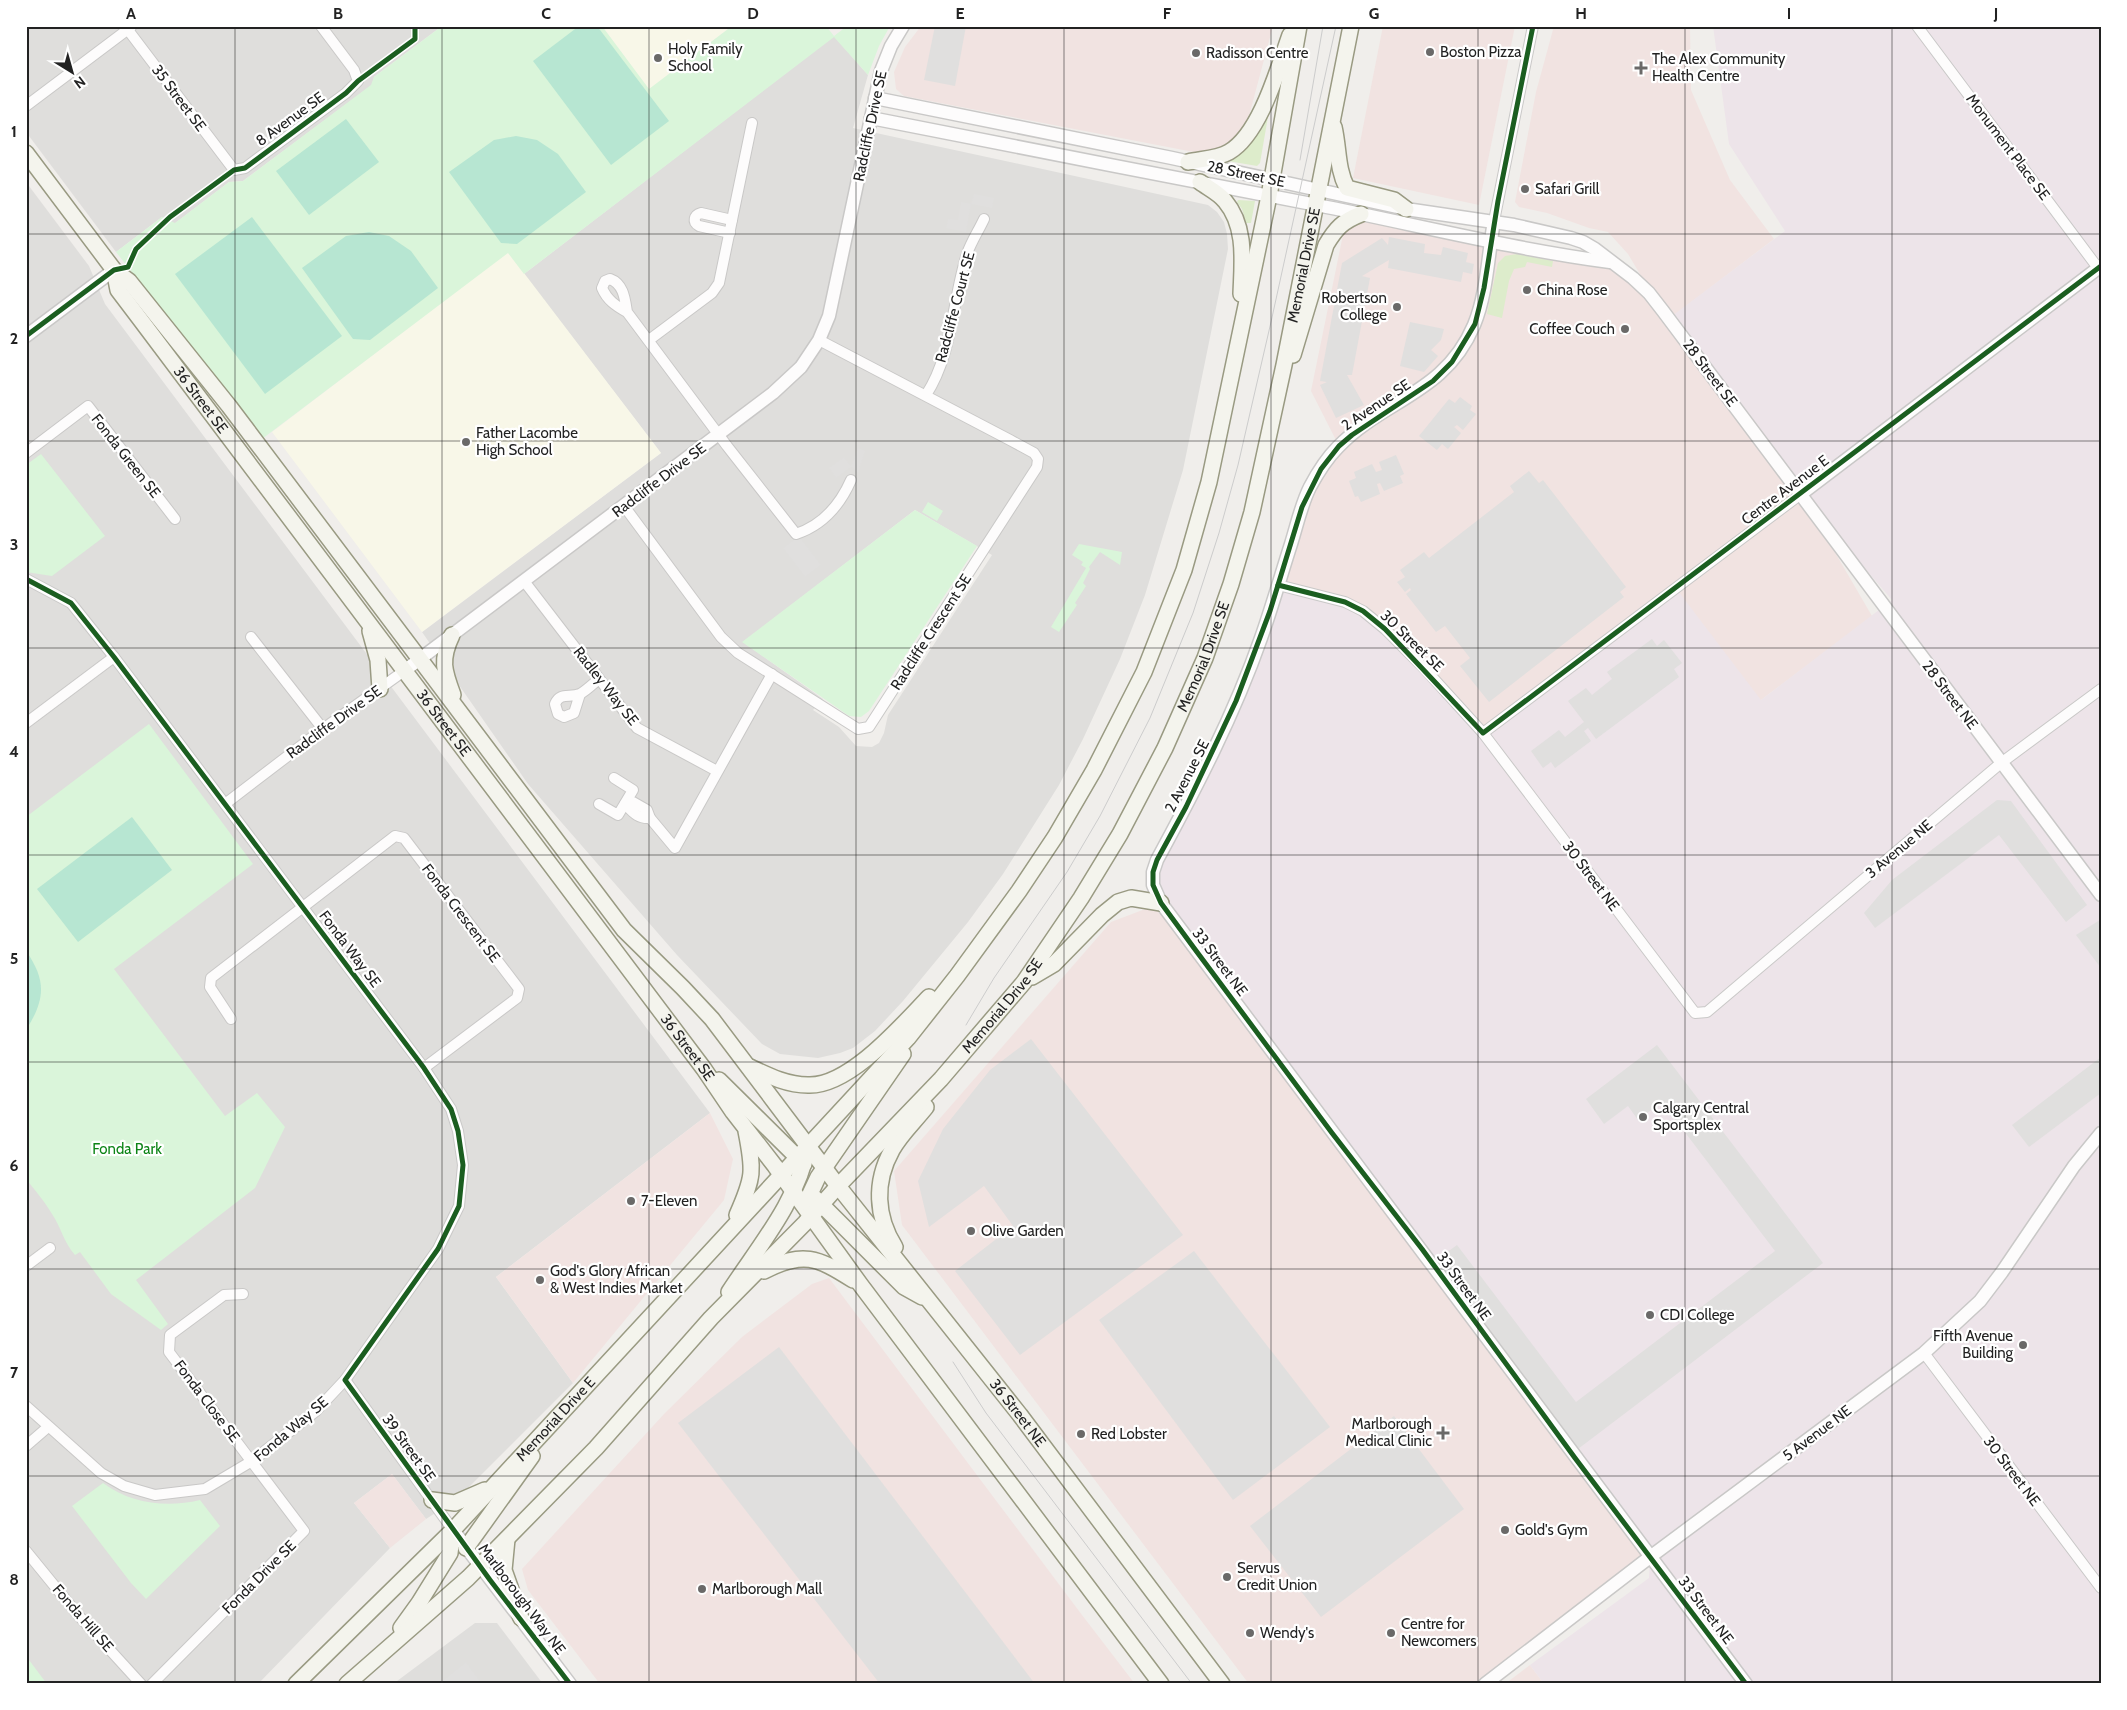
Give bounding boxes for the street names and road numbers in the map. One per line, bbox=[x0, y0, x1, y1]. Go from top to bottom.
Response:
street label: 35 Street SE bbox=[148, 61, 210, 135]
street label: Radcliffe Drive SE bbox=[849, 69, 891, 183]
street label: 8 Avenue SE bbox=[252, 88, 328, 150]
street label: Monument Place SE bbox=[1962, 90, 2054, 204]
street label: 28 Street SE bbox=[1205, 157, 1287, 191]
street label: Memorial Drive SE bbox=[1284, 206, 1324, 324]
street label: Radcliffe Court SE bbox=[932, 249, 978, 365]
street label: 28 Street SE bbox=[1679, 336, 1741, 410]
street label: 36 Street SE bbox=[170, 363, 232, 437]
street label: 2 Avenue SE bbox=[1338, 375, 1414, 435]
street label: Fonda Green SE bbox=[88, 410, 164, 502]
street label: Radcliffe Drive SE bbox=[608, 439, 710, 521]
street label: Centre Avenue E bbox=[1738, 451, 1832, 529]
street label: Radcliffe Crescent SE bbox=[887, 571, 975, 693]
street label: Memorial Drive SE bbox=[1173, 599, 1233, 715]
street label: 30 Street SE bbox=[1377, 606, 1447, 676]
street label: Radley Way SE bbox=[570, 643, 642, 729]
street label: 28 Street NE bbox=[1918, 657, 1982, 733]
street label: Radcliffe Drive SE bbox=[283, 682, 385, 762]
street label: 36 Street SE bbox=[413, 686, 475, 760]
street label: 2 Avenue SE bbox=[1161, 737, 1213, 815]
street label: 3 Avenue NE bbox=[1862, 816, 1936, 882]
street label: 30 Street NE bbox=[1559, 838, 1623, 914]
street label: Fonda Crescent SE bbox=[418, 860, 504, 966]
street label: Fonda Way SE bbox=[315, 907, 385, 991]
street label: 33 Street NE bbox=[1189, 924, 1251, 1000]
street label: Memorial Drive SE bbox=[958, 955, 1046, 1057]
street label: 36 Street SE bbox=[657, 1010, 718, 1084]
street label: 33 Street NE bbox=[1433, 1248, 1495, 1324]
street label: Fonda Close SE bbox=[170, 1356, 244, 1446]
street label: Memorial Drive E bbox=[512, 1373, 599, 1465]
street label: 36 Street NE bbox=[986, 1375, 1050, 1450]
street label: Fonda Way SE bbox=[250, 1393, 332, 1465]
street label: 5 Avenue NE bbox=[1779, 1401, 1855, 1465]
street label: 39 Street SE bbox=[378, 1411, 440, 1485]
street label: 30 Street NE bbox=[1980, 1433, 2044, 1509]
street label: Fonda Drive SE bbox=[218, 1536, 300, 1618]
street label: Marlborough Way NE bbox=[474, 1540, 570, 1658]
street label: 33 Street NE bbox=[1675, 1572, 1737, 1648]
street label: Fonda Hill SE bbox=[49, 1580, 117, 1656]

